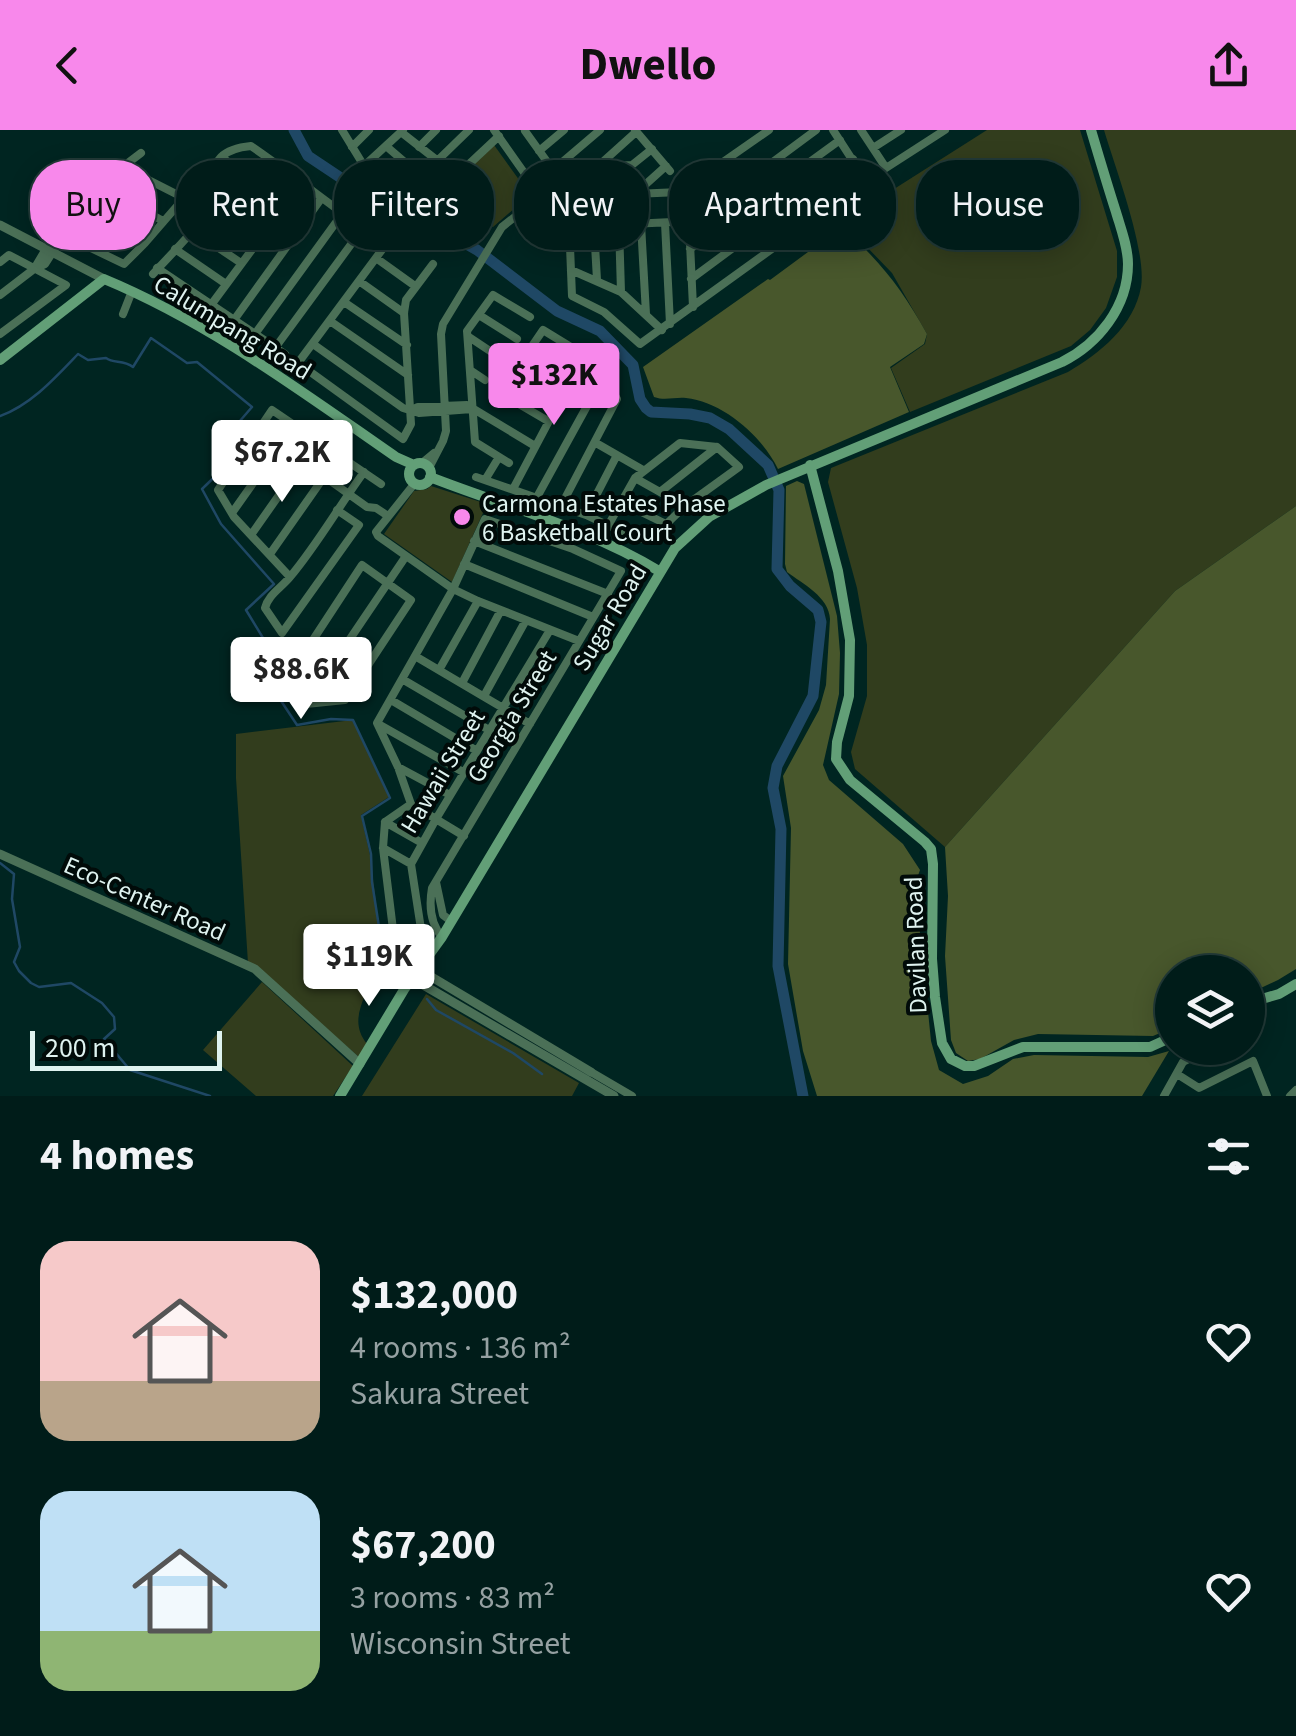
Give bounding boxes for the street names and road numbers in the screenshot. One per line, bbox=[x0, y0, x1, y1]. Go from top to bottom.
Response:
street label: Calumpang Road bbox=[147, 266, 318, 389]
street label: Sugar Road bbox=[564, 557, 656, 678]
street label: Georgia Street bbox=[458, 643, 566, 790]
street label: Hawaii Street bbox=[392, 702, 494, 840]
street label: Eco-Center Road bbox=[58, 847, 231, 951]
street label: Davilan Road bbox=[896, 876, 936, 1014]

